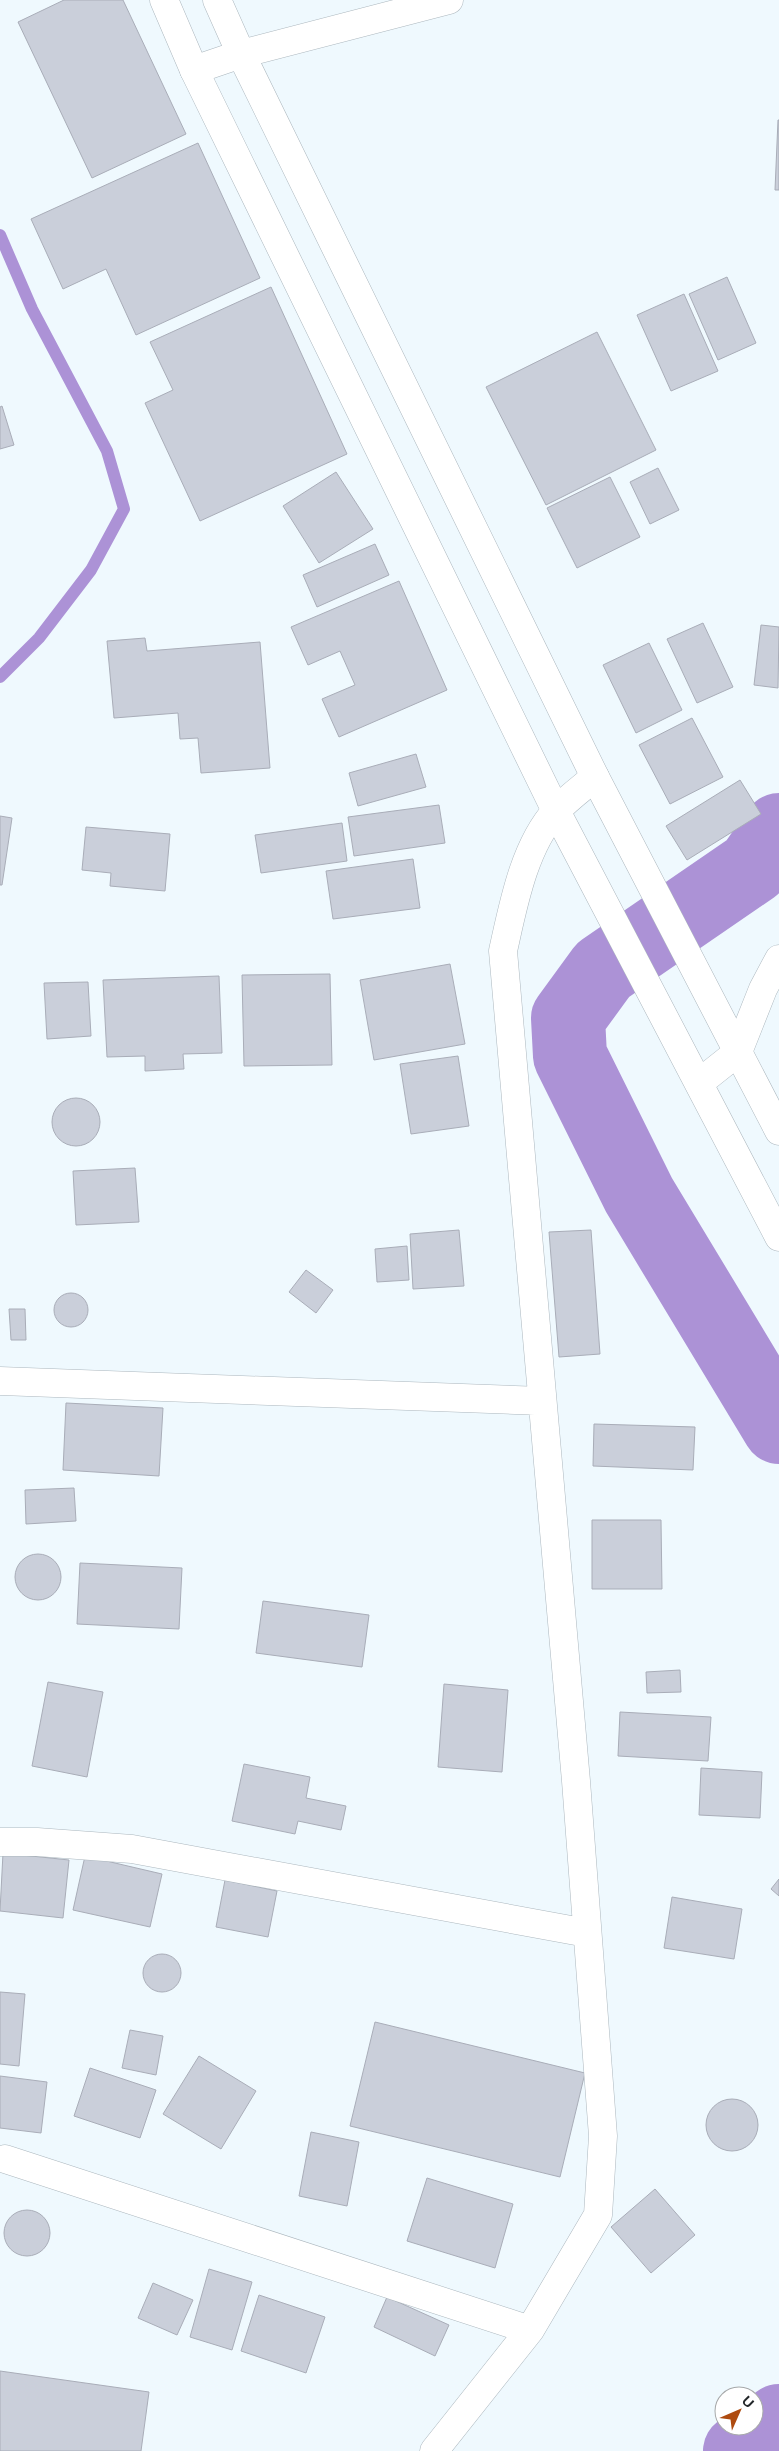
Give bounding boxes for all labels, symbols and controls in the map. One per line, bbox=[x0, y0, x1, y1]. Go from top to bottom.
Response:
north arrow bbox=[714, 2386, 764, 2436]
text: U bbox=[739, 2393, 757, 2411]

